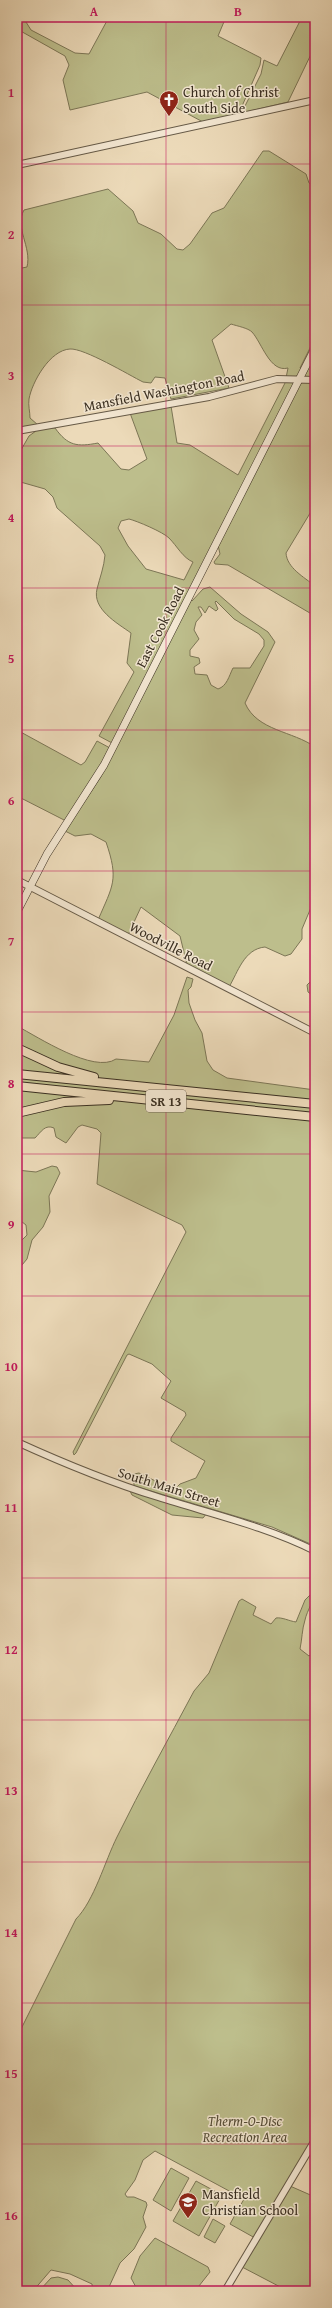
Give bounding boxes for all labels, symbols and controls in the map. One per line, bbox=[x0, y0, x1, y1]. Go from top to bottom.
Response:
text: A bbox=[90, 2, 99, 21]
text: B bbox=[234, 2, 242, 21]
place label: Church of Christ South Side bbox=[183, 82, 279, 118]
text: 1 bbox=[8, 83, 14, 102]
church icon: Church of Christ South Side bbox=[158, 89, 180, 117]
text: 2 bbox=[8, 225, 15, 244]
street label: Mansfield Washington Road bbox=[82, 365, 247, 416]
text: 3 bbox=[8, 366, 14, 385]
text: 4 bbox=[8, 508, 15, 527]
street label: East Cook Road bbox=[131, 582, 189, 671]
text: 5 bbox=[8, 649, 15, 668]
text: 6 bbox=[8, 791, 15, 810]
street label: Woodville Road bbox=[126, 916, 216, 976]
text: 7 bbox=[8, 932, 15, 951]
text: 8 bbox=[8, 1074, 15, 1093]
road number: SR 13 bbox=[146, 1090, 186, 1112]
text: 9 bbox=[8, 1215, 15, 1234]
text: 10 bbox=[4, 1357, 18, 1376]
street label: South Main Street bbox=[115, 1462, 223, 1512]
text: 11 bbox=[4, 1498, 18, 1517]
text: 12 bbox=[4, 1640, 18, 1659]
text: 13 bbox=[4, 1781, 18, 1800]
text: 14 bbox=[4, 1923, 18, 1942]
text: 15 bbox=[4, 2064, 18, 2083]
park label: Therm-O-Disc Recreation Area bbox=[202, 2111, 288, 2147]
place label: Mansfield Christian School bbox=[202, 2184, 298, 2220]
school or university icon: Mansfield Christian School bbox=[177, 2191, 199, 2219]
text: 16 bbox=[4, 2206, 18, 2225]

